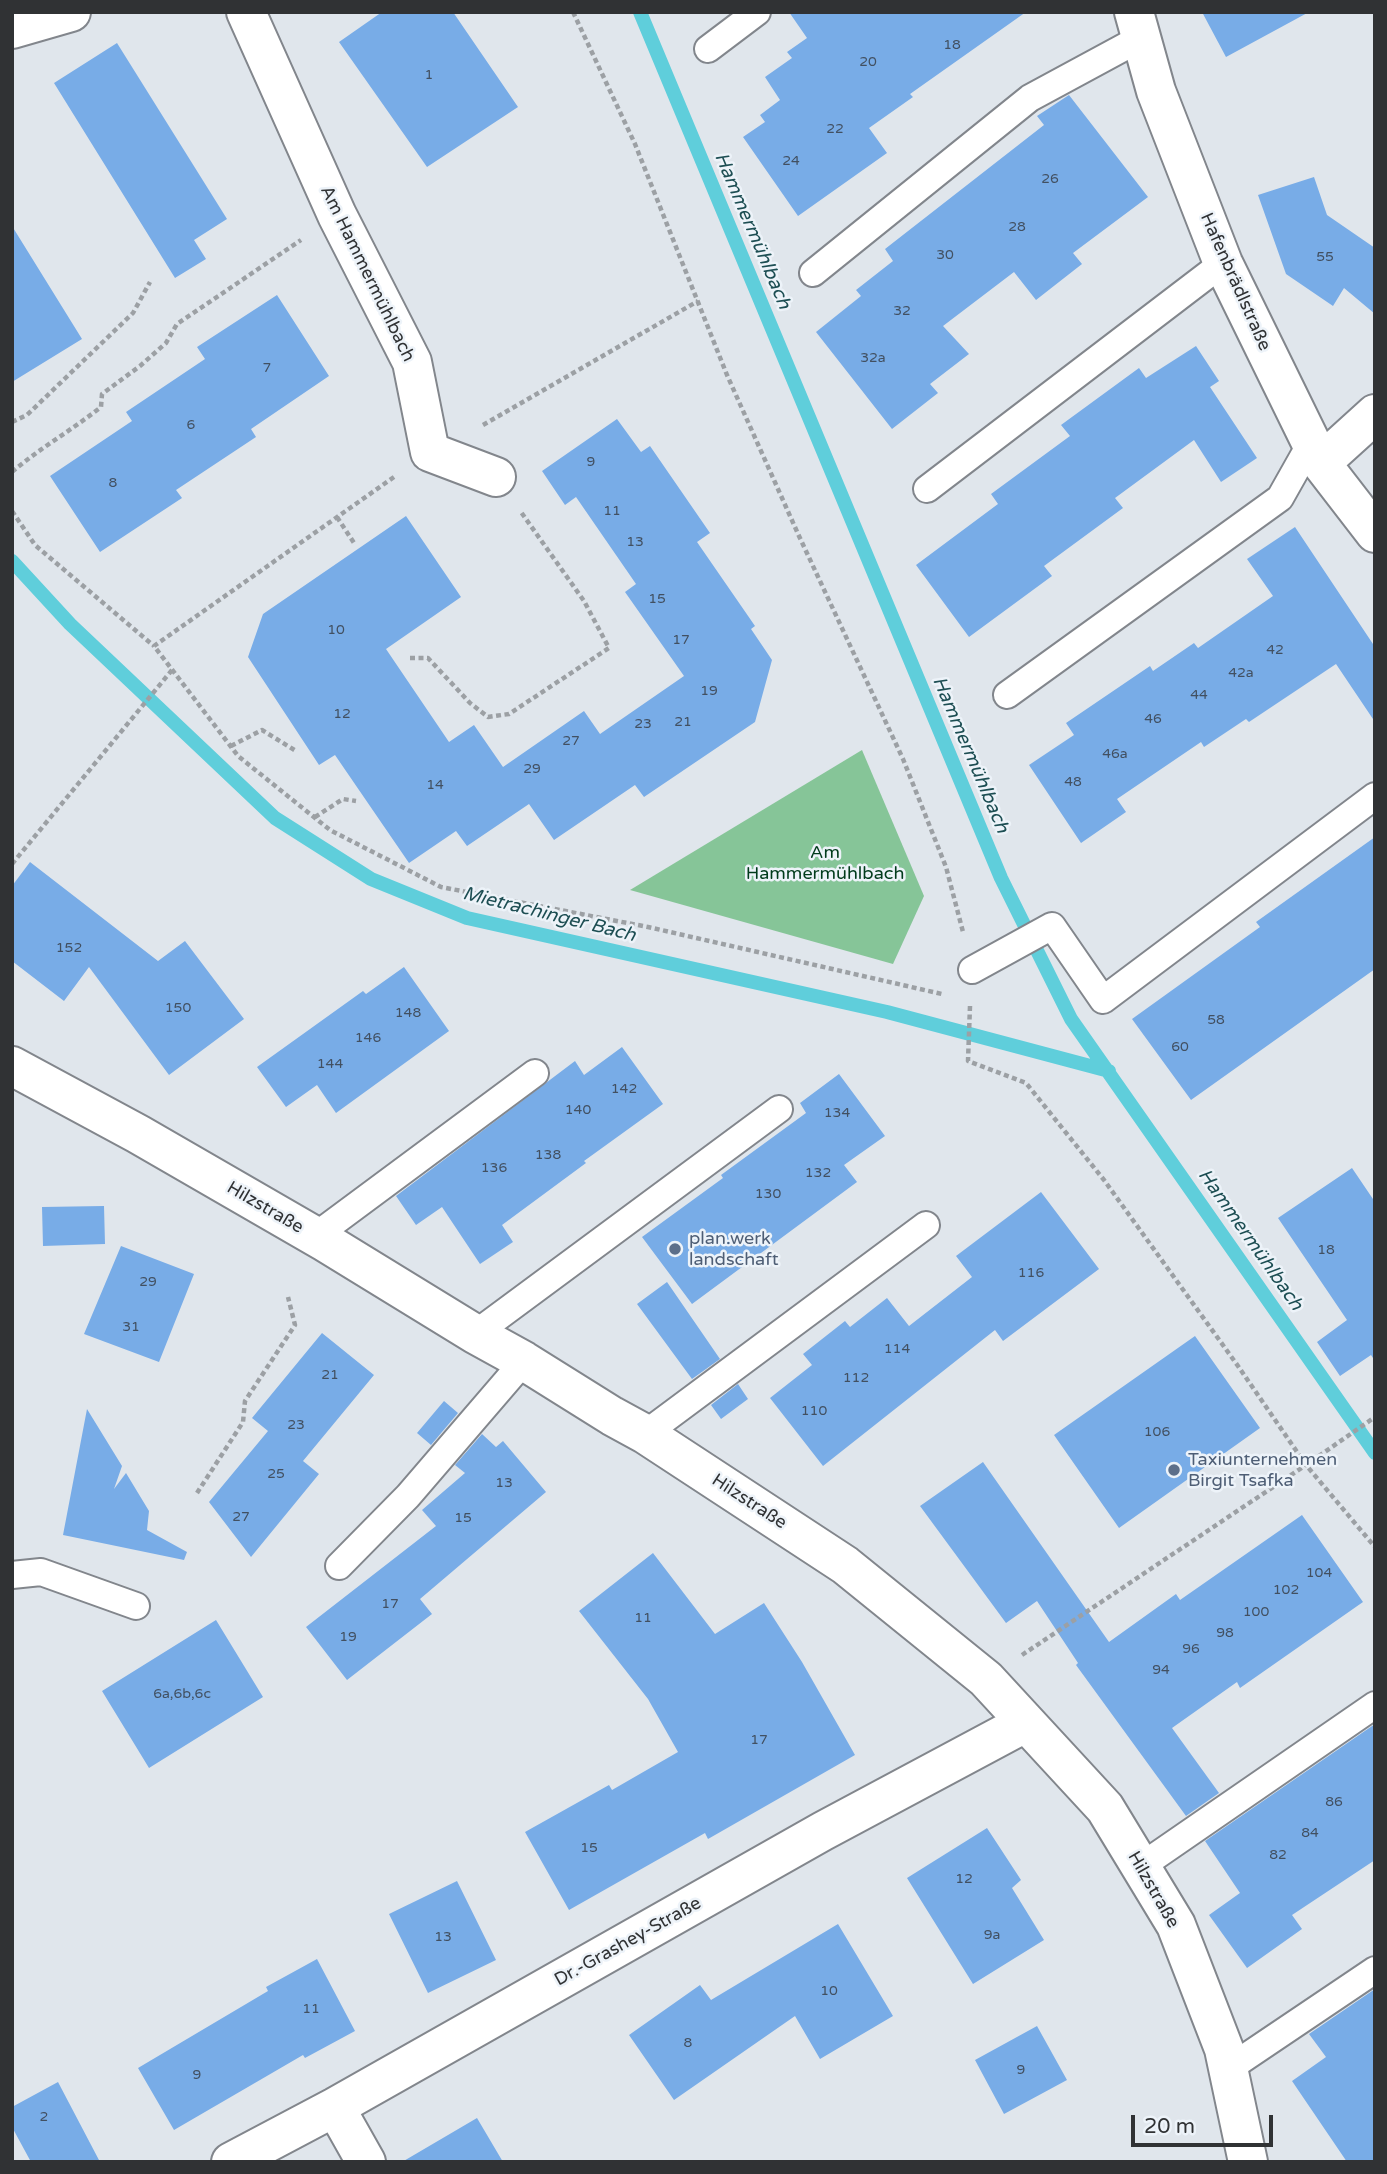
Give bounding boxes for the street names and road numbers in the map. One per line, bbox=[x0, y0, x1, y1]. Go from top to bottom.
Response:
street label: Am Hammermühlbach bbox=[315, 182, 419, 366]
street label: Hafenbrädlstraße bbox=[1195, 210, 1275, 354]
street label: Hilzstraße bbox=[223, 1177, 307, 1239]
street label: Hilzstraße bbox=[708, 1470, 790, 1534]
street label: Hilzstraße bbox=[1122, 1848, 1184, 1932]
street label: Dr.-Grashey-Straße bbox=[551, 1893, 705, 1991]

